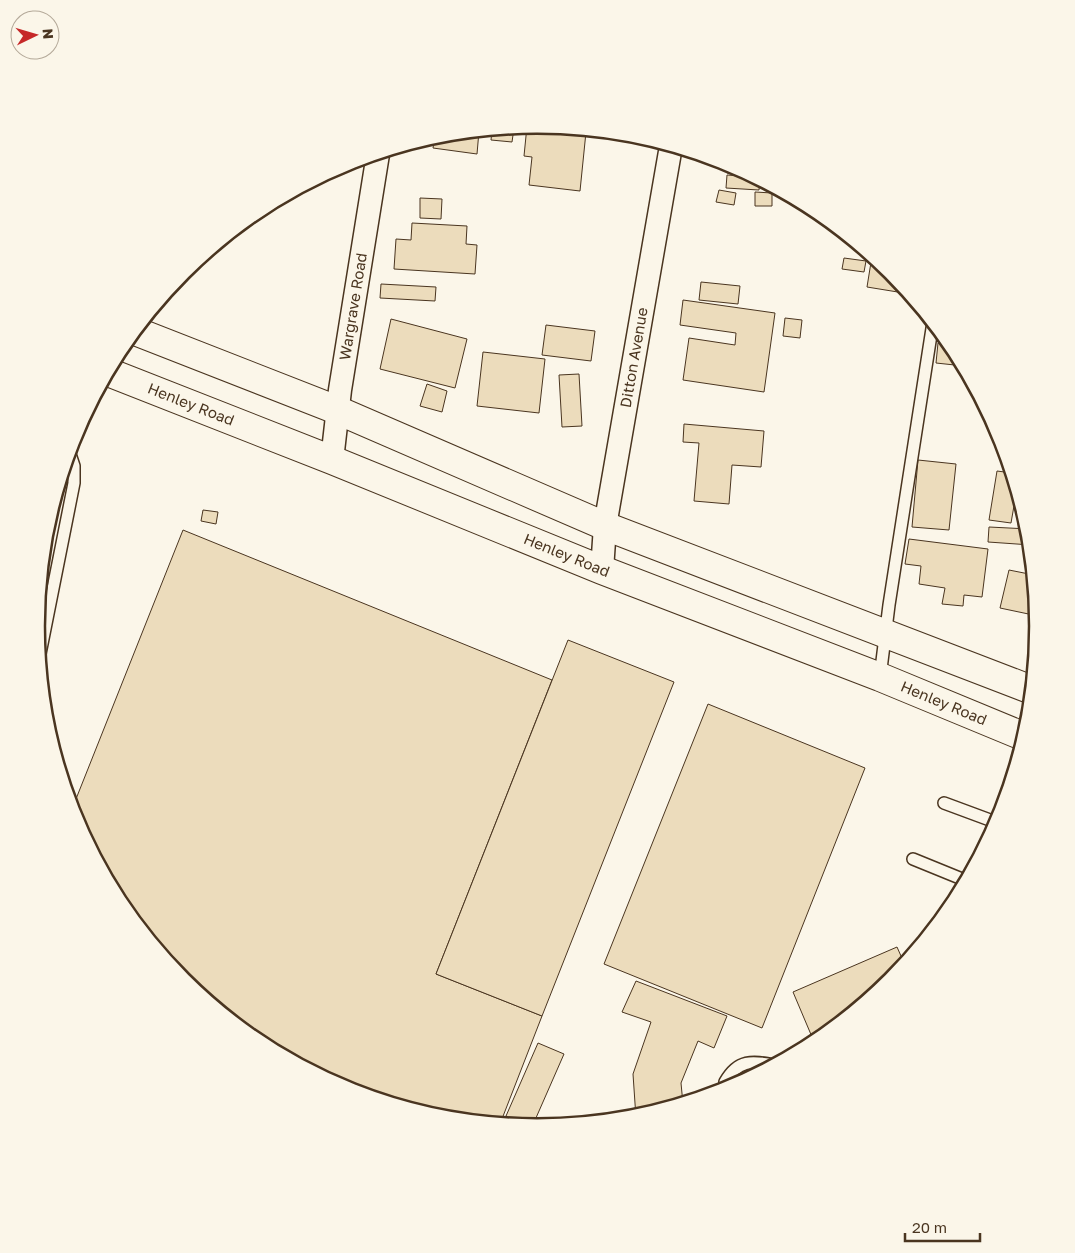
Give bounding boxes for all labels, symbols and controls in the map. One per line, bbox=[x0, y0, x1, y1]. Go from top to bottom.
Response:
north arrow bbox=[10, 10, 60, 60]
text: N bbox=[40, 28, 57, 40]
street label: Wargrave Road bbox=[335, 251, 370, 361]
street label: Ditton Avenue bbox=[616, 306, 651, 409]
street label: Henley Road bbox=[145, 379, 237, 429]
street label: Henley Road bbox=[521, 529, 613, 580]
street label: Henley Road bbox=[898, 677, 990, 728]
scale bar bbox=[905, 1210, 980, 1242]
text: 20 m bbox=[912, 1218, 947, 1236]

